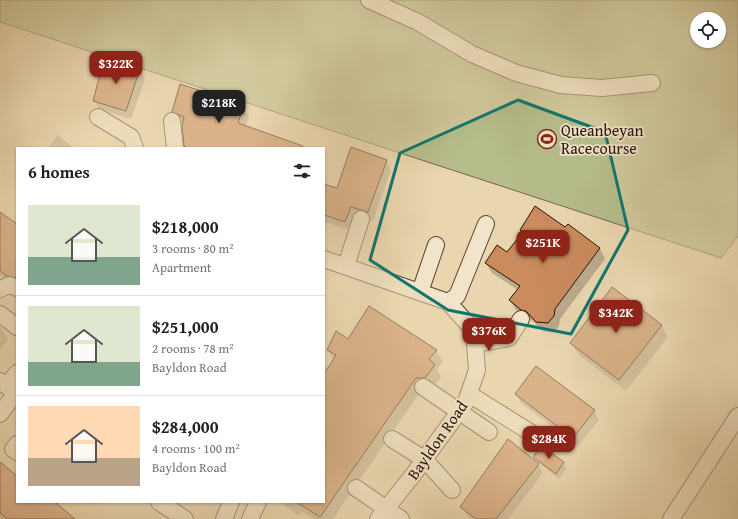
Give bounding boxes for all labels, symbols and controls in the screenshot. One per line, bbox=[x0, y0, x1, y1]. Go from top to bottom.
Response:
map controls bbox=[690, 12, 726, 48]
button: locate bbox=[690, 12, 726, 48]
pin: $322K bbox=[88, 51, 144, 85]
text: $322K bbox=[98, 54, 134, 73]
pin: $218K bbox=[191, 90, 247, 124]
text: $218K bbox=[201, 93, 237, 112]
place label: Queanbeyan Racecourse bbox=[561, 118, 644, 160]
sports icon: Queanbeyan Racecourse bbox=[536, 128, 558, 150]
text: 6 homes bbox=[28, 159, 90, 184]
icon: filters bbox=[291, 160, 313, 182]
text: $218,000 bbox=[152, 214, 218, 239]
icon: home bbox=[60, 221, 108, 269]
pin: $251K bbox=[515, 230, 571, 264]
text: $251K bbox=[525, 233, 561, 252]
text: 3 rooms · 80 m² bbox=[152, 239, 234, 258]
text: Apartment bbox=[152, 258, 212, 277]
pin: $342K bbox=[588, 300, 644, 334]
text: $342K bbox=[598, 303, 634, 322]
text: $251,000 bbox=[152, 314, 218, 339]
pin: $376K bbox=[461, 318, 517, 352]
text: $376K bbox=[471, 321, 507, 340]
icon: home bbox=[60, 322, 108, 370]
text: 2 rooms · 78 m² bbox=[152, 339, 234, 358]
text: Bayldon Road bbox=[152, 358, 227, 377]
street label: Bayldon Road bbox=[401, 395, 473, 484]
text: $284,000 bbox=[152, 414, 218, 439]
icon: home bbox=[60, 422, 108, 470]
pin: $284K bbox=[521, 426, 577, 460]
text: $284K bbox=[531, 429, 567, 448]
text: 4 rooms · 100 m² bbox=[152, 439, 240, 458]
text: Bayldon Road bbox=[152, 458, 227, 477]

